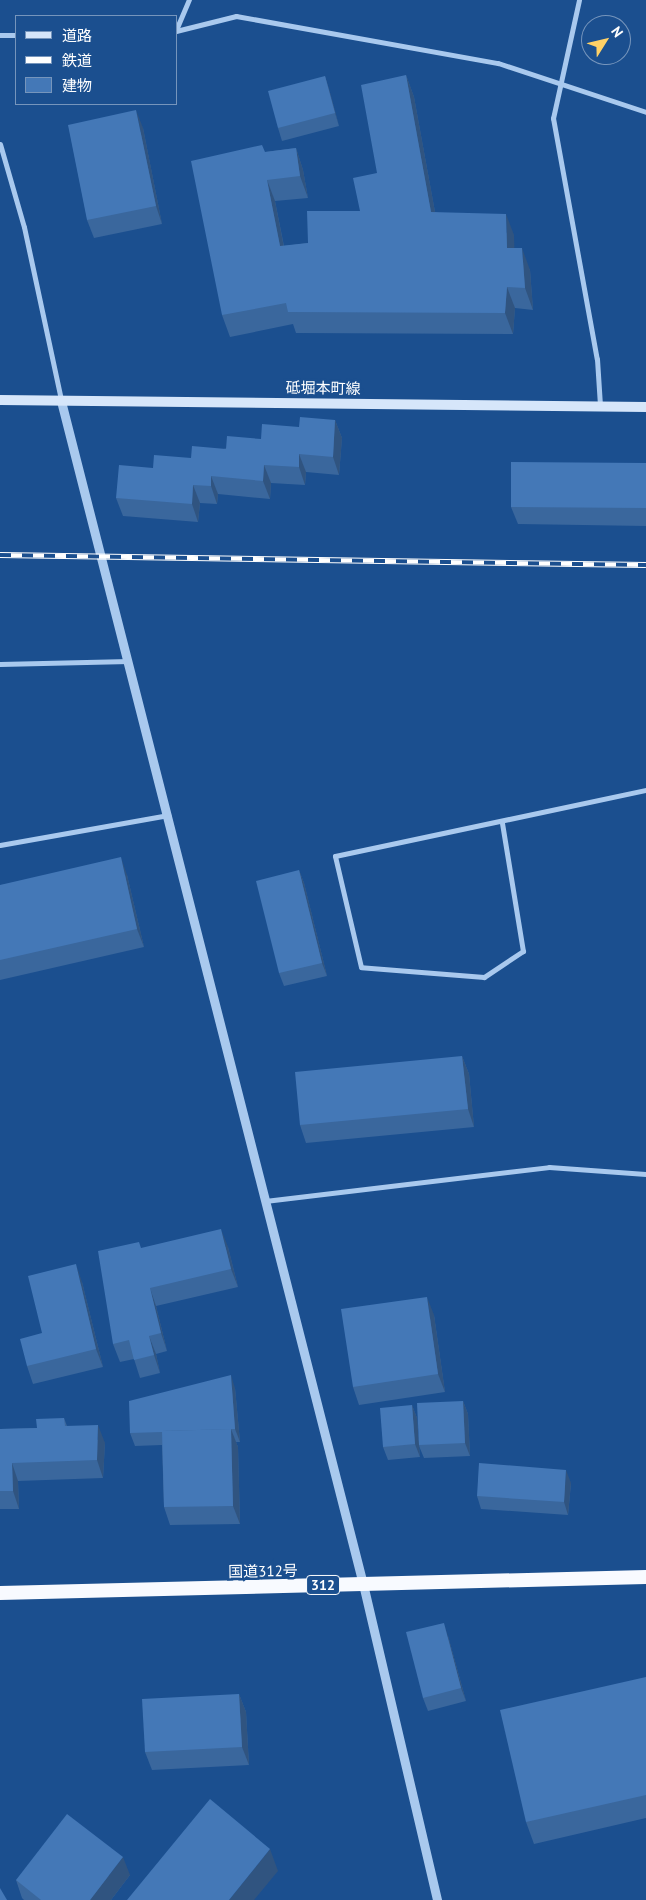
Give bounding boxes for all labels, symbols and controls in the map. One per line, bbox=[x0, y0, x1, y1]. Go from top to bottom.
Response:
legend bbox=[15, 15, 178, 105]
north arrow bbox=[581, 15, 631, 65]
text: N bbox=[607, 23, 627, 41]
text: 道路 bbox=[62, 26, 92, 45]
text: 鉄道 bbox=[62, 51, 92, 70]
text: 建物 bbox=[62, 76, 92, 95]
street label: 砥堀本町線 bbox=[285, 378, 361, 398]
street label: 国道312号 bbox=[228, 1561, 298, 1581]
road number: 312 bbox=[306, 1574, 340, 1596]

